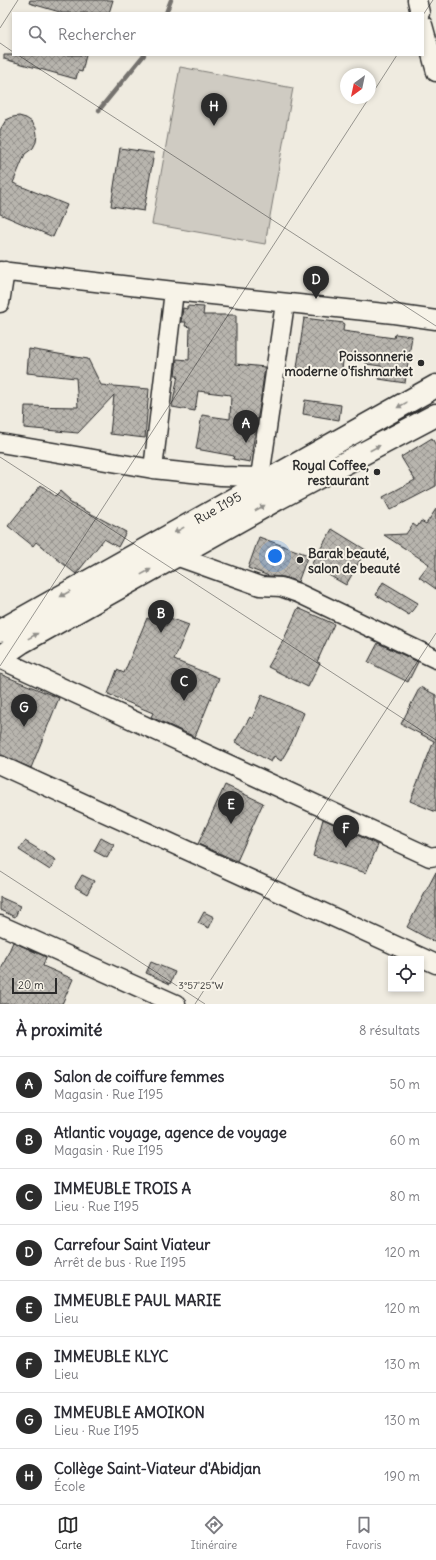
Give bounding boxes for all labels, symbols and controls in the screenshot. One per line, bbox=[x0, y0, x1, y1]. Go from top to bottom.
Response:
search box bbox=[12, 12, 424, 56]
icon: search bbox=[26, 23, 48, 45]
text: Rechercher bbox=[58, 25, 136, 44]
north arrow bbox=[340, 68, 376, 104]
pin: H bbox=[201, 93, 227, 126]
pin: D bbox=[303, 266, 329, 299]
place label: Poissonnerie moderne o'fishmarket bbox=[285, 348, 414, 380]
marker: Poissonnerie moderne o'fishmarket bbox=[416, 358, 426, 368]
one-way arrow bbox=[396, 402, 408, 409]
pin: A bbox=[233, 410, 259, 443]
one-way arrow bbox=[369, 444, 380, 451]
place label: Royal Coffee, restaurant bbox=[292, 457, 370, 489]
marker: Royal Coffee, restaurant bbox=[372, 467, 382, 477]
street label: Rue I195 bbox=[191, 488, 245, 528]
one-way arrow bbox=[254, 505, 266, 512]
one-way arrow bbox=[173, 527, 184, 534]
place label: Barak beauté, salon de beauté bbox=[308, 545, 400, 577]
your location bbox=[265, 546, 285, 566]
marker: Barak beauté, salon de beauté bbox=[295, 555, 305, 565]
one-way arrow bbox=[140, 569, 152, 576]
one-way arrow bbox=[59, 590, 71, 597]
pin: B bbox=[148, 600, 174, 633]
one-way arrow bbox=[27, 632, 39, 639]
pin: C bbox=[171, 668, 197, 701]
pin: G bbox=[11, 694, 37, 727]
pin: E bbox=[218, 791, 244, 824]
pin: F bbox=[333, 815, 359, 848]
map controls bbox=[388, 956, 424, 992]
button: locate bbox=[388, 956, 424, 992]
scale bar bbox=[12, 976, 57, 995]
text: 20 m bbox=[18, 978, 44, 992]
text: 3°57'25"W bbox=[178, 979, 224, 992]
text: À proximité bbox=[16, 1019, 102, 1041]
text: 8 résultats bbox=[359, 1022, 420, 1039]
text: Salon de coiffure femmes bbox=[54, 1067, 224, 1086]
text: A bbox=[25, 1076, 33, 1093]
text: 50 m bbox=[389, 1076, 420, 1093]
text: Magasin · Rue I195 bbox=[54, 1086, 163, 1103]
text: Atlantic voyage, agence de voyage bbox=[54, 1123, 287, 1142]
text: B bbox=[25, 1132, 33, 1149]
text: 60 m bbox=[389, 1132, 420, 1149]
text: Magasin · Rue I195 bbox=[54, 1142, 163, 1159]
text: IMMEUBLE TROIS A bbox=[54, 1179, 191, 1198]
text: C bbox=[25, 1188, 33, 1205]
text: 80 m bbox=[389, 1188, 420, 1205]
text: Lieu · Rue I195 bbox=[54, 1198, 139, 1215]
text: Carrefour Saint Viateur bbox=[54, 1235, 210, 1254]
text: D bbox=[24, 1244, 34, 1261]
text: 120 m bbox=[385, 1244, 420, 1261]
text: Arrêt de bus · Rue I195 bbox=[54, 1254, 186, 1271]
text: IMMEUBLE PAUL MARIE bbox=[54, 1291, 221, 1310]
text: E bbox=[25, 1300, 33, 1317]
text: 120 m bbox=[385, 1300, 420, 1317]
text: Lieu bbox=[54, 1310, 79, 1327]
text: IMMEUBLE KLYC bbox=[54, 1347, 168, 1366]
text: F bbox=[25, 1356, 33, 1373]
text: 130 m bbox=[384, 1356, 420, 1373]
text: Lieu bbox=[54, 1366, 79, 1383]
text: IMMEUBLE AMOIKON bbox=[54, 1403, 205, 1422]
text: G bbox=[24, 1412, 34, 1429]
text: 130 m bbox=[384, 1412, 420, 1429]
text: Lieu · Rue I195 bbox=[54, 1422, 139, 1439]
text: Collège Saint-Viateur d'Abidjan bbox=[54, 1459, 261, 1478]
text: H bbox=[24, 1468, 34, 1485]
text: 190 m bbox=[384, 1468, 420, 1485]
text: École bbox=[54, 1478, 85, 1495]
tab: Carte bbox=[54, 1514, 82, 1552]
tab: Itinéraire bbox=[191, 1514, 237, 1552]
tab: Favoris bbox=[346, 1514, 381, 1552]

